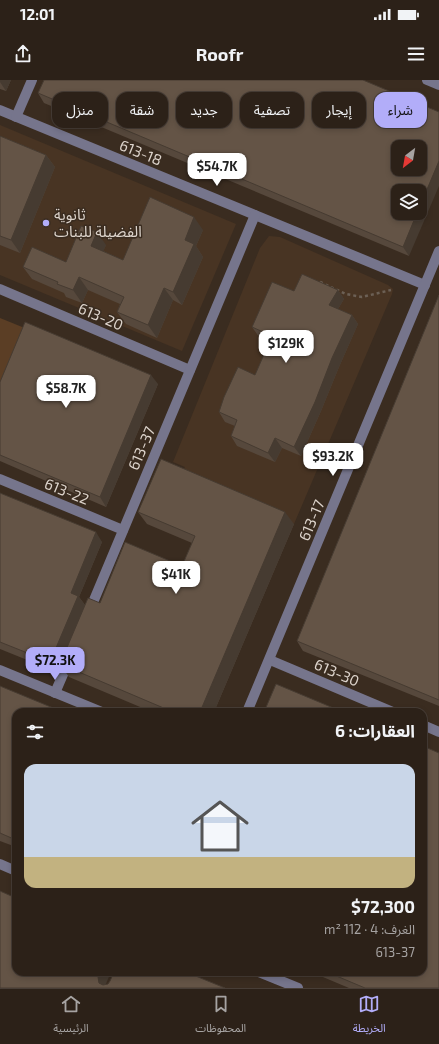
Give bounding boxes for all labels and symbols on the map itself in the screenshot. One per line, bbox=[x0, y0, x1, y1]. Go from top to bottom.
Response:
street label: 613-18 bbox=[117, 135, 165, 169]
north arrow bbox=[391, 140, 427, 176]
pin: $54.7K bbox=[184, 153, 250, 187]
place label: ثانوية الفضيلة للبنات bbox=[54, 205, 142, 240]
marker: ثانوية الفضيلة للبنات bbox=[41, 218, 51, 228]
street label: 613-20 bbox=[76, 299, 126, 333]
pin: $129K bbox=[258, 330, 314, 364]
pin: $58.7K bbox=[33, 375, 99, 409]
street label: 613-37 bbox=[124, 423, 158, 473]
pin: $93.2K bbox=[300, 443, 366, 477]
street label: 613-22 bbox=[42, 474, 92, 508]
street label: 613-17 bbox=[294, 496, 328, 543]
pin: $41K bbox=[152, 561, 200, 595]
pin: $72.3K bbox=[22, 647, 88, 681]
street label: 613-30 bbox=[312, 655, 362, 689]

